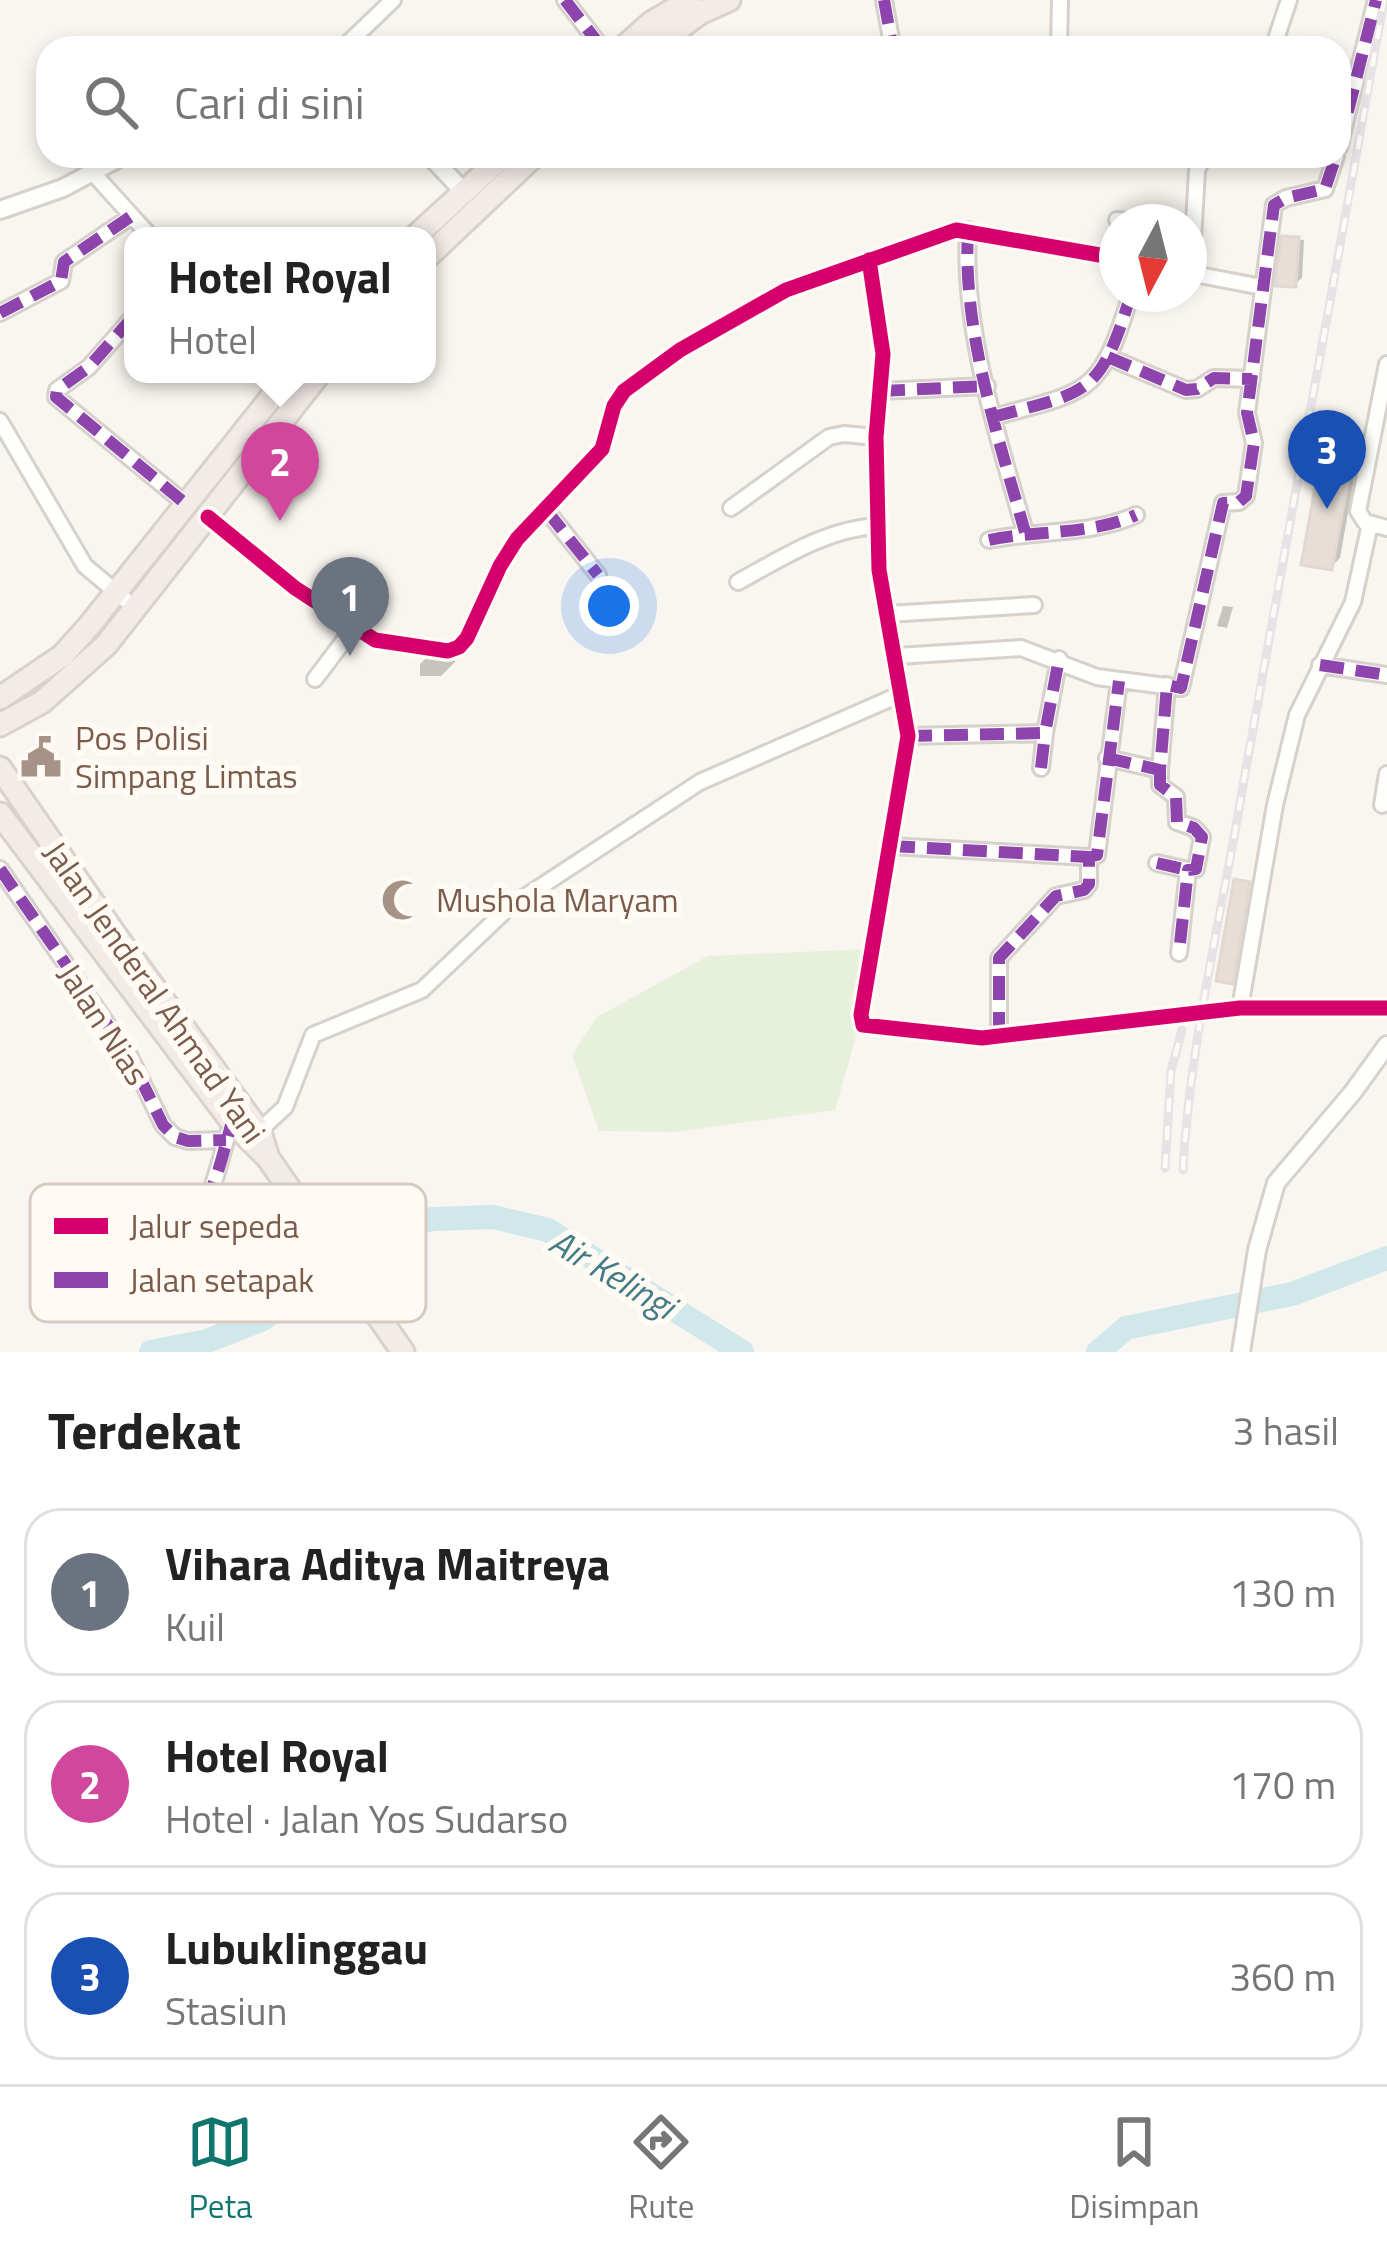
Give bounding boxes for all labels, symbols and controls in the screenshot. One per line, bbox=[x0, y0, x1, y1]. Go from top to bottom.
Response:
search box bbox=[36, 36, 1351, 168]
text: Cari di sini bbox=[174, 68, 365, 136]
icon: search bbox=[78, 69, 144, 135]
north arrow bbox=[1099, 204, 1207, 312]
popup bbox=[124, 227, 436, 383]
text: Hotel Royal bbox=[168, 242, 392, 310]
text: Hotel bbox=[168, 310, 257, 369]
pin: 3 bbox=[1288, 410, 1366, 509]
pin: 2 bbox=[241, 422, 319, 521]
pin: 1 bbox=[311, 557, 389, 656]
your location bbox=[579, 576, 639, 636]
place label: Pos Polisi Simpang Limtas bbox=[75, 713, 298, 801]
public building icon: Pos Polisi Simpang Limtas bbox=[18, 734, 64, 780]
street label: Jalan Jenderal Ahmad Yani bbox=[31, 831, 279, 1153]
place label: Mushola Maryam bbox=[436, 875, 679, 925]
mosque icon: Mushola Maryam bbox=[379, 877, 425, 923]
street label: Jalan Nias bbox=[46, 953, 162, 1095]
legend bbox=[30, 1184, 426, 1322]
text: Jalur sepeda bbox=[129, 1201, 299, 1251]
water label: Air Kelingi bbox=[539, 1214, 690, 1334]
text: Jalan setapak bbox=[129, 1255, 314, 1305]
text: Terdekat bbox=[48, 1391, 241, 1469]
text: 3 hasil bbox=[1232, 1401, 1339, 1460]
text: Vihara Aditya Maitreya bbox=[165, 1529, 610, 1597]
text: 1 bbox=[79, 1563, 101, 1622]
text: 130 m bbox=[1229, 1563, 1336, 1622]
text: Kuil bbox=[165, 1597, 225, 1656]
text: Hotel Royal bbox=[165, 1721, 389, 1789]
text: 2 bbox=[79, 1755, 101, 1814]
text: 170 m bbox=[1229, 1755, 1336, 1814]
text: Hotel · Jalan Yos Sudarso bbox=[165, 1789, 568, 1848]
text: Lubuklinggau bbox=[165, 1913, 428, 1981]
text: 3 bbox=[79, 1947, 101, 2006]
text: 360 m bbox=[1229, 1947, 1336, 2006]
text: Stasiun bbox=[165, 1981, 287, 2040]
tab: Peta bbox=[187, 2109, 253, 2231]
tab: Rute bbox=[628, 2109, 694, 2231]
tab: Disimpan bbox=[1069, 2109, 1200, 2231]

